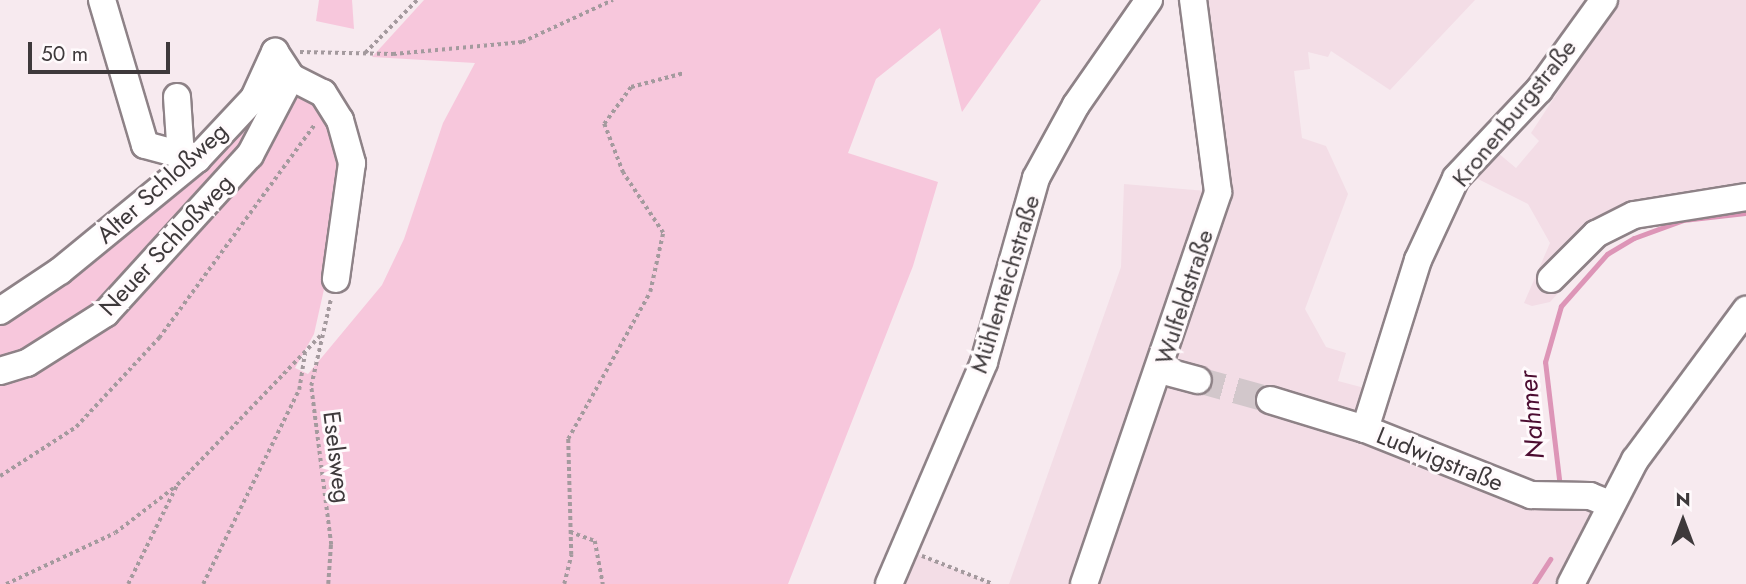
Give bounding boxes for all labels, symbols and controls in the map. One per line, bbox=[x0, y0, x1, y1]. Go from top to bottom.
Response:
scale bar bbox=[32, 28, 173, 72]
street label: Kronenburgstraße bbox=[1446, 34, 1582, 192]
text: 50 m bbox=[41, 39, 88, 69]
street label: Alter Schloßweg bbox=[91, 117, 233, 249]
street label: Neuer Schloßweg bbox=[93, 168, 239, 322]
street label: Mühlenteichstraße bbox=[964, 191, 1046, 377]
street label: Wulfeldstraße bbox=[1149, 226, 1219, 368]
water label: Nahmer bbox=[1513, 370, 1551, 460]
street label: Eselsweg bbox=[317, 409, 357, 505]
street label: Ludwigstraße bbox=[1372, 421, 1508, 497]
north arrow bbox=[1648, 486, 1718, 556]
text: N bbox=[1675, 486, 1691, 513]

